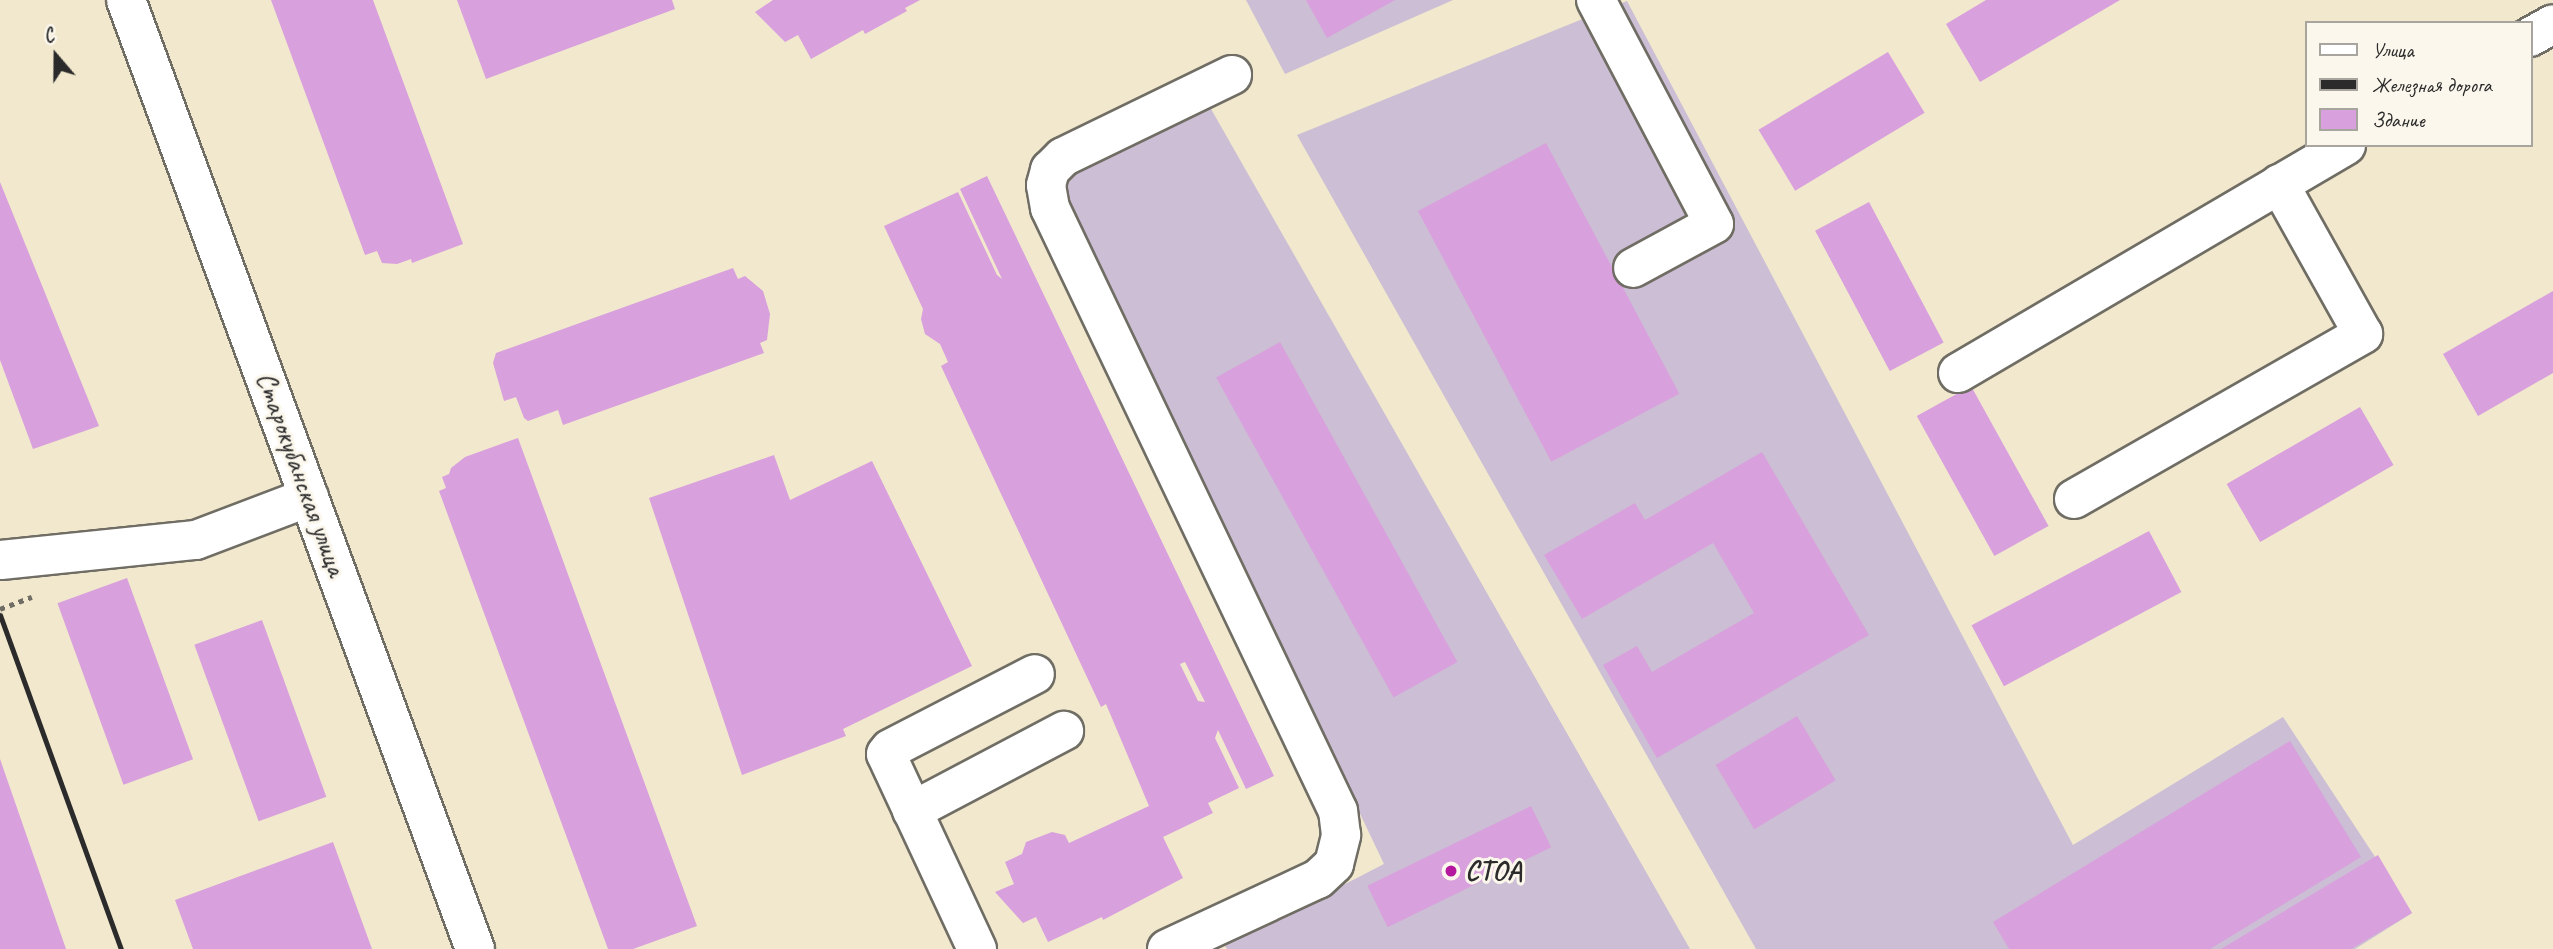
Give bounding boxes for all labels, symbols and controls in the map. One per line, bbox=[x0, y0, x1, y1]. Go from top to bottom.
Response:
north arrow bbox=[21, 21, 91, 91]
legend bbox=[2304, 21, 2532, 147]
text: С bbox=[40, 23, 57, 49]
text: Улица bbox=[2372, 37, 2414, 63]
text: Железная дорога bbox=[2372, 72, 2492, 98]
text: Здание bbox=[2372, 107, 2425, 133]
street label: Старокубанская улица bbox=[248, 367, 354, 581]
place label: СТОА bbox=[1465, 854, 1522, 888]
marker: СТОА bbox=[1443, 863, 1459, 879]

